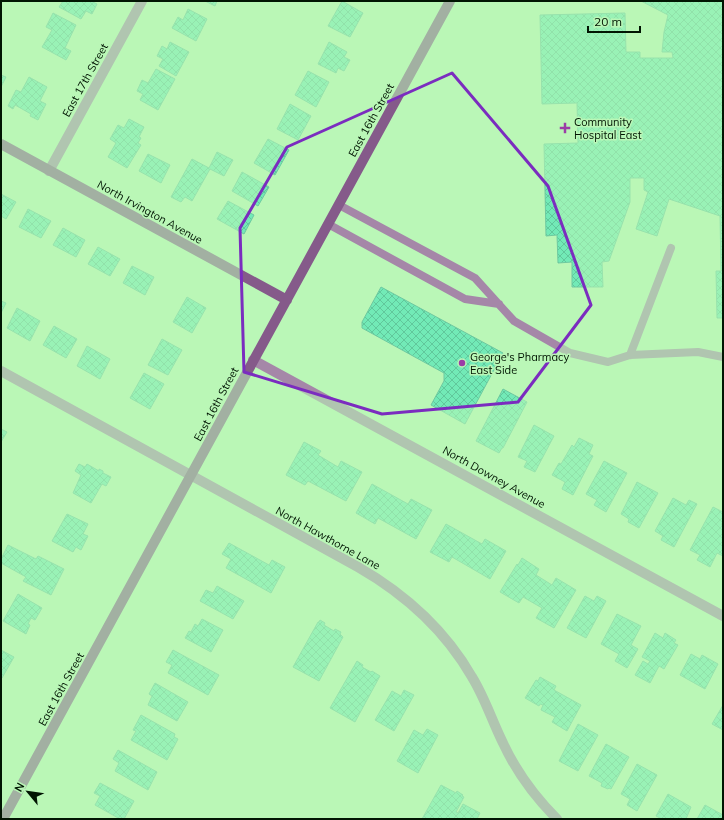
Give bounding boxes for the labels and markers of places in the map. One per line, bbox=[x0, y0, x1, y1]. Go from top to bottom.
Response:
place label: Community Hospital East bbox=[574, 115, 642, 142]
marker: Community Hospital East bbox=[559, 122, 571, 134]
place label: George's Pharmacy East Side bbox=[470, 350, 570, 377]
marker: George's Pharmacy East Side bbox=[457, 358, 467, 368]

